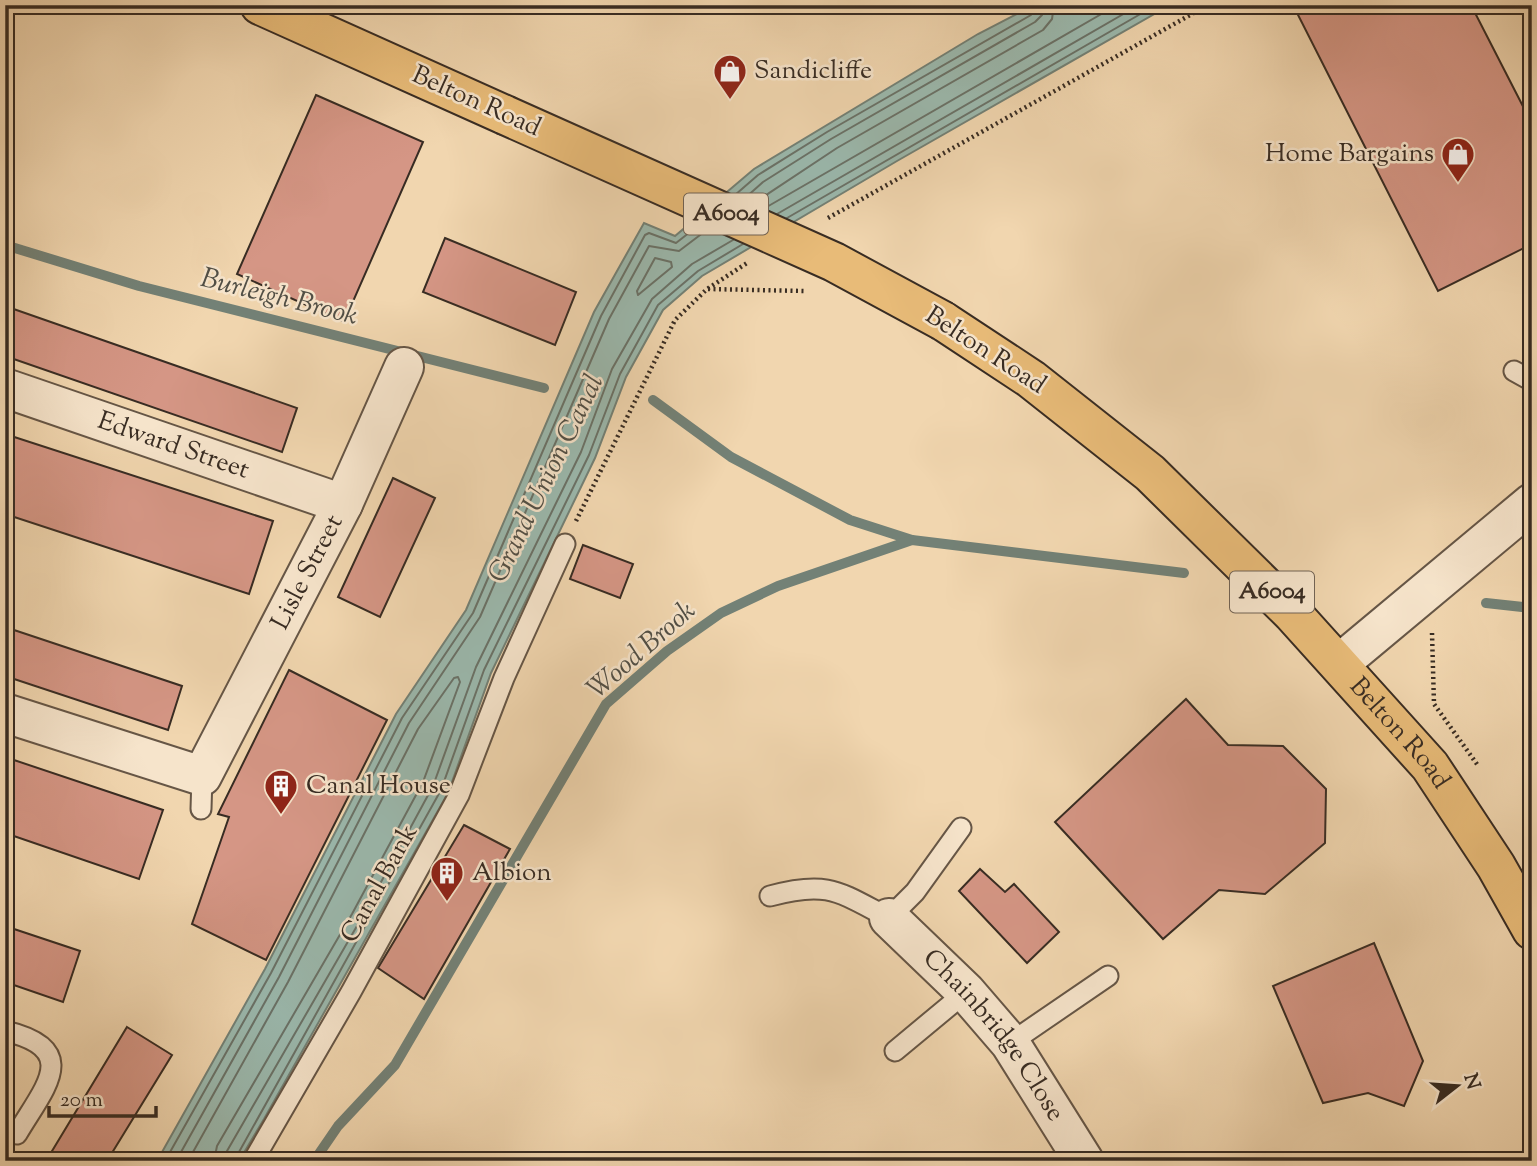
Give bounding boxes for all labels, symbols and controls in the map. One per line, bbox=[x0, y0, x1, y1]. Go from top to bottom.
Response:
shop icon: Sandicliffe bbox=[711, 52, 749, 101]
place label: Sandicliffe bbox=[754, 53, 872, 90]
street label: Belton Road bbox=[406, 57, 547, 147]
shop icon: Home Bargains bbox=[1439, 135, 1477, 184]
place label: Home Bargains bbox=[1265, 136, 1434, 173]
road number: A6004 bbox=[684, 194, 768, 234]
water label: Burleigh Brook bbox=[196, 259, 362, 337]
street label: Belton Road bbox=[917, 298, 1053, 404]
water label: Grand Union Canal bbox=[479, 368, 615, 590]
street label: Edward Street bbox=[92, 403, 254, 489]
street label: Lisle Street bbox=[262, 508, 353, 637]
road number: A6004 bbox=[1230, 572, 1314, 612]
water label: Wood Brook bbox=[579, 592, 705, 710]
street label: Belton Road bbox=[1340, 669, 1459, 797]
building icon: Canal House bbox=[262, 767, 300, 816]
place label: Canal House bbox=[306, 768, 451, 805]
street label: Canal Bank bbox=[332, 818, 428, 950]
building icon: Albion bbox=[428, 854, 466, 903]
place label: Albion bbox=[472, 855, 552, 892]
street label: Chainbridge Close bbox=[914, 941, 1073, 1129]
north arrow bbox=[1422, 1050, 1492, 1120]
text: N bbox=[1456, 1071, 1486, 1093]
scale bar bbox=[49, 1075, 156, 1119]
text: 20 m bbox=[60, 1086, 103, 1116]

